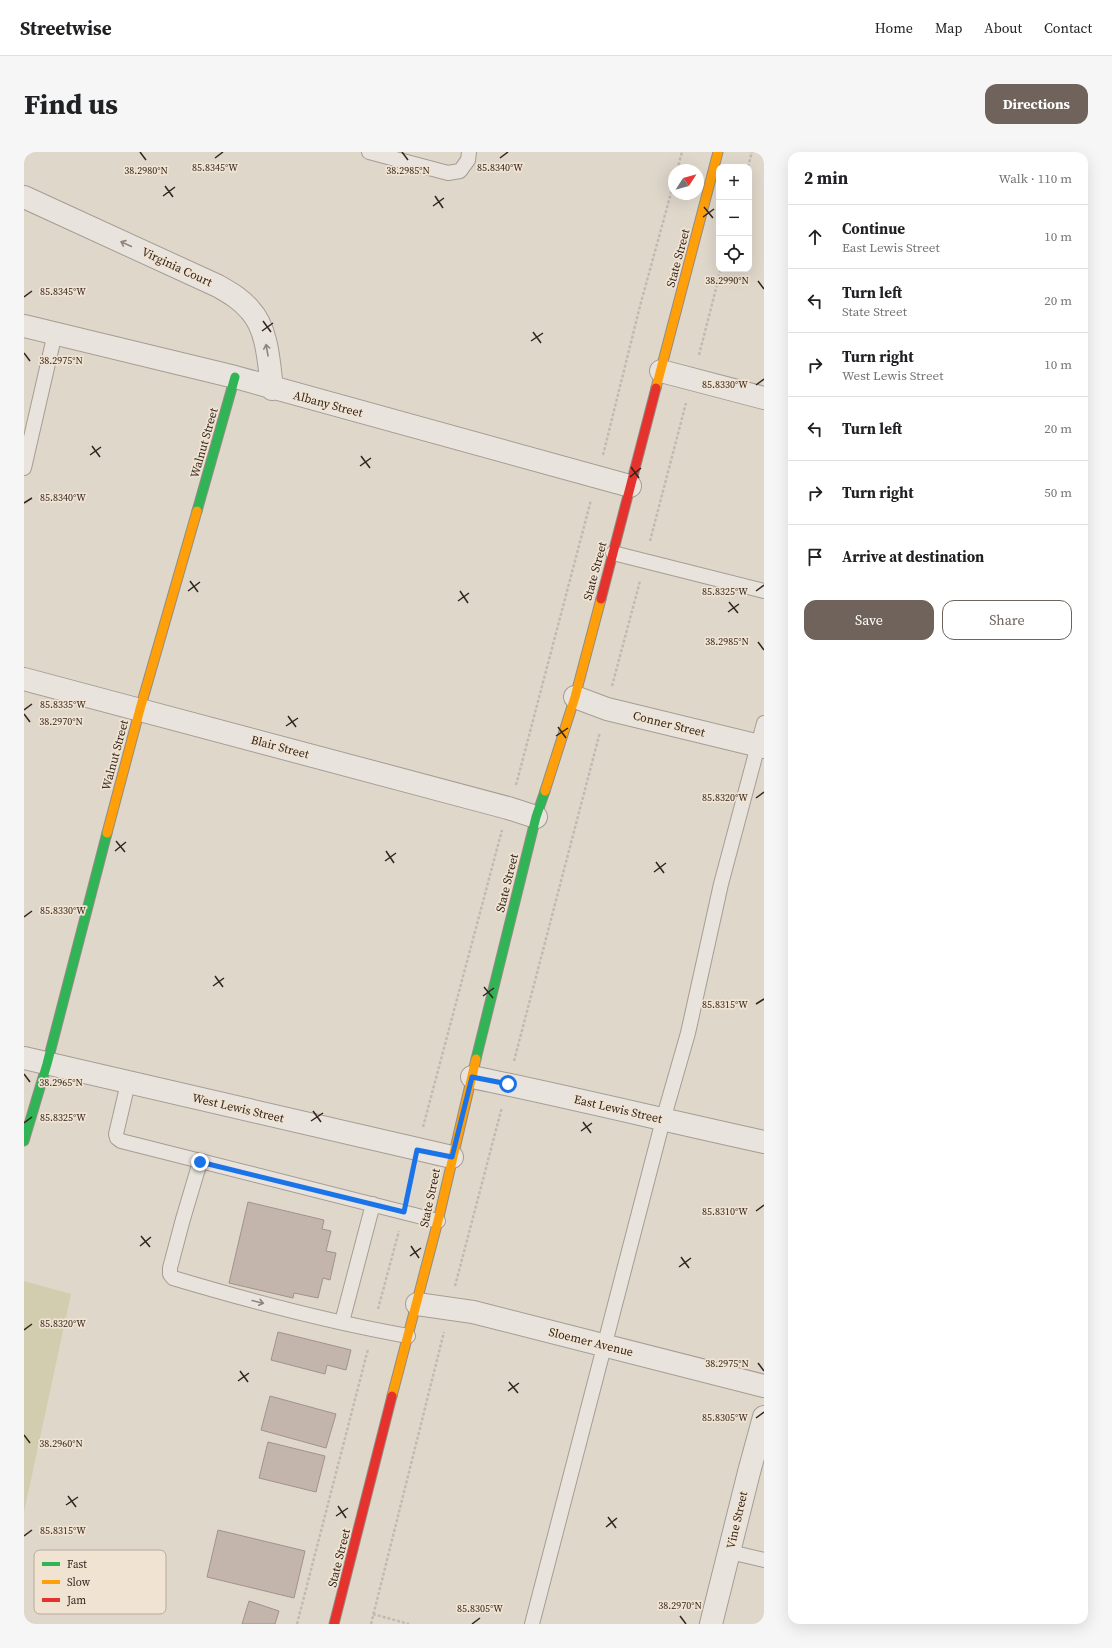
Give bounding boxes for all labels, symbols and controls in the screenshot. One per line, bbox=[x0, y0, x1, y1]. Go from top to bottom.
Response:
text: Streetwise bbox=[20, 15, 112, 41]
text: Home bbox=[875, 18, 913, 38]
text: Map bbox=[935, 18, 962, 38]
text: About bbox=[984, 18, 1022, 38]
text: Contact bbox=[1044, 18, 1092, 38]
button: Directions bbox=[985, 84, 1088, 124]
text: Find us bbox=[24, 85, 118, 123]
text: 85.8345°W bbox=[192, 161, 238, 174]
text: 85.8340°W bbox=[477, 161, 523, 174]
text: 38.2980°N bbox=[124, 164, 168, 177]
text: 38.2985°N bbox=[386, 164, 430, 177]
north arrow bbox=[668, 164, 704, 200]
map controls bbox=[716, 164, 752, 272]
button: + bbox=[716, 164, 752, 200]
text: 2 min bbox=[804, 166, 848, 190]
text: Walk · 110 m bbox=[999, 170, 1072, 187]
button: − bbox=[716, 200, 752, 236]
text: Continue bbox=[842, 218, 905, 239]
icon: ahead bbox=[804, 226, 826, 248]
street label: State Street bbox=[663, 227, 693, 289]
text: 10 m bbox=[1044, 228, 1072, 245]
button: locate bbox=[716, 236, 752, 272]
text: East Lewis Street bbox=[842, 239, 940, 256]
one-way arrow bbox=[120, 240, 132, 247]
street label: Virginia Court bbox=[139, 244, 215, 290]
text: 38.2990°N bbox=[705, 274, 749, 287]
text: Turn left bbox=[842, 282, 902, 303]
text: 85.8345°W bbox=[40, 285, 86, 298]
icon: left bbox=[804, 290, 826, 312]
text: 20 m bbox=[1044, 292, 1072, 309]
text: State Street bbox=[842, 303, 907, 320]
one-way arrow bbox=[262, 344, 270, 357]
text: Turn right bbox=[842, 346, 914, 367]
text: 38.2975°N bbox=[39, 354, 83, 367]
icon: right bbox=[804, 354, 826, 376]
text: 10 m bbox=[1044, 356, 1072, 373]
text: West Lewis Street bbox=[842, 367, 943, 384]
text: 85.8330°W bbox=[702, 378, 748, 391]
street label: Albany Street bbox=[291, 387, 365, 421]
street label: Walnut Street bbox=[186, 406, 222, 480]
icon: left bbox=[804, 418, 826, 440]
text: Turn left bbox=[842, 418, 902, 439]
text: 20 m bbox=[1044, 420, 1072, 437]
icon: right bbox=[804, 482, 826, 504]
text: Turn right bbox=[842, 482, 914, 503]
text: 50 m bbox=[1044, 484, 1072, 501]
text: 85.8340°W bbox=[40, 491, 86, 504]
street label: State Street bbox=[580, 540, 610, 602]
icon: arrive bbox=[804, 546, 826, 568]
text: Arrive at destination bbox=[842, 546, 984, 567]
text: 85.8325°W bbox=[702, 585, 748, 598]
button: Save bbox=[804, 600, 934, 640]
button: Share bbox=[942, 600, 1072, 640]
text: 38.2985°N bbox=[705, 635, 749, 648]
text: 85.8335°W bbox=[40, 698, 86, 711]
street label: Conner Street bbox=[631, 707, 707, 741]
text: 38.2970°N bbox=[39, 715, 83, 728]
street label: Walnut Street bbox=[98, 718, 132, 792]
street label: Blair Street bbox=[249, 732, 311, 762]
text: 85.8320°W bbox=[702, 791, 748, 804]
street label: State Street bbox=[492, 852, 522, 914]
text: 85.8330°W bbox=[40, 904, 86, 917]
text: 85.8315°W bbox=[702, 998, 748, 1011]
route start bbox=[499, 1075, 517, 1093]
text: 38.2965°N bbox=[39, 1076, 83, 1089]
street label: West Lewis Street bbox=[191, 1090, 286, 1126]
street label: East Lewis Street bbox=[572, 1091, 664, 1127]
text: 85.8325°W bbox=[40, 1111, 86, 1124]
route end bbox=[191, 1153, 209, 1171]
street label: State Street bbox=[416, 1167, 444, 1229]
text: 85.8310°W bbox=[702, 1205, 748, 1218]
one-way arrow bbox=[251, 1298, 264, 1306]
text: 85.8320°W bbox=[40, 1317, 86, 1330]
street label: Sloemer Avenue bbox=[547, 1324, 635, 1360]
text: 38.2975°N bbox=[705, 1357, 749, 1370]
text: 85.8305°W bbox=[702, 1411, 748, 1424]
text: 38.2960°N bbox=[39, 1437, 83, 1450]
street label: Vine Street bbox=[723, 1490, 751, 1550]
text: 85.8315°W bbox=[40, 1524, 86, 1537]
street label: State Street bbox=[324, 1527, 354, 1589]
legend bbox=[34, 1550, 166, 1614]
text: Fast bbox=[67, 1557, 87, 1572]
text: Slow bbox=[67, 1575, 91, 1590]
text: Jam bbox=[66, 1593, 86, 1608]
text: 38.2970°N bbox=[658, 1599, 702, 1612]
text: 85.8305°W bbox=[457, 1602, 503, 1615]

